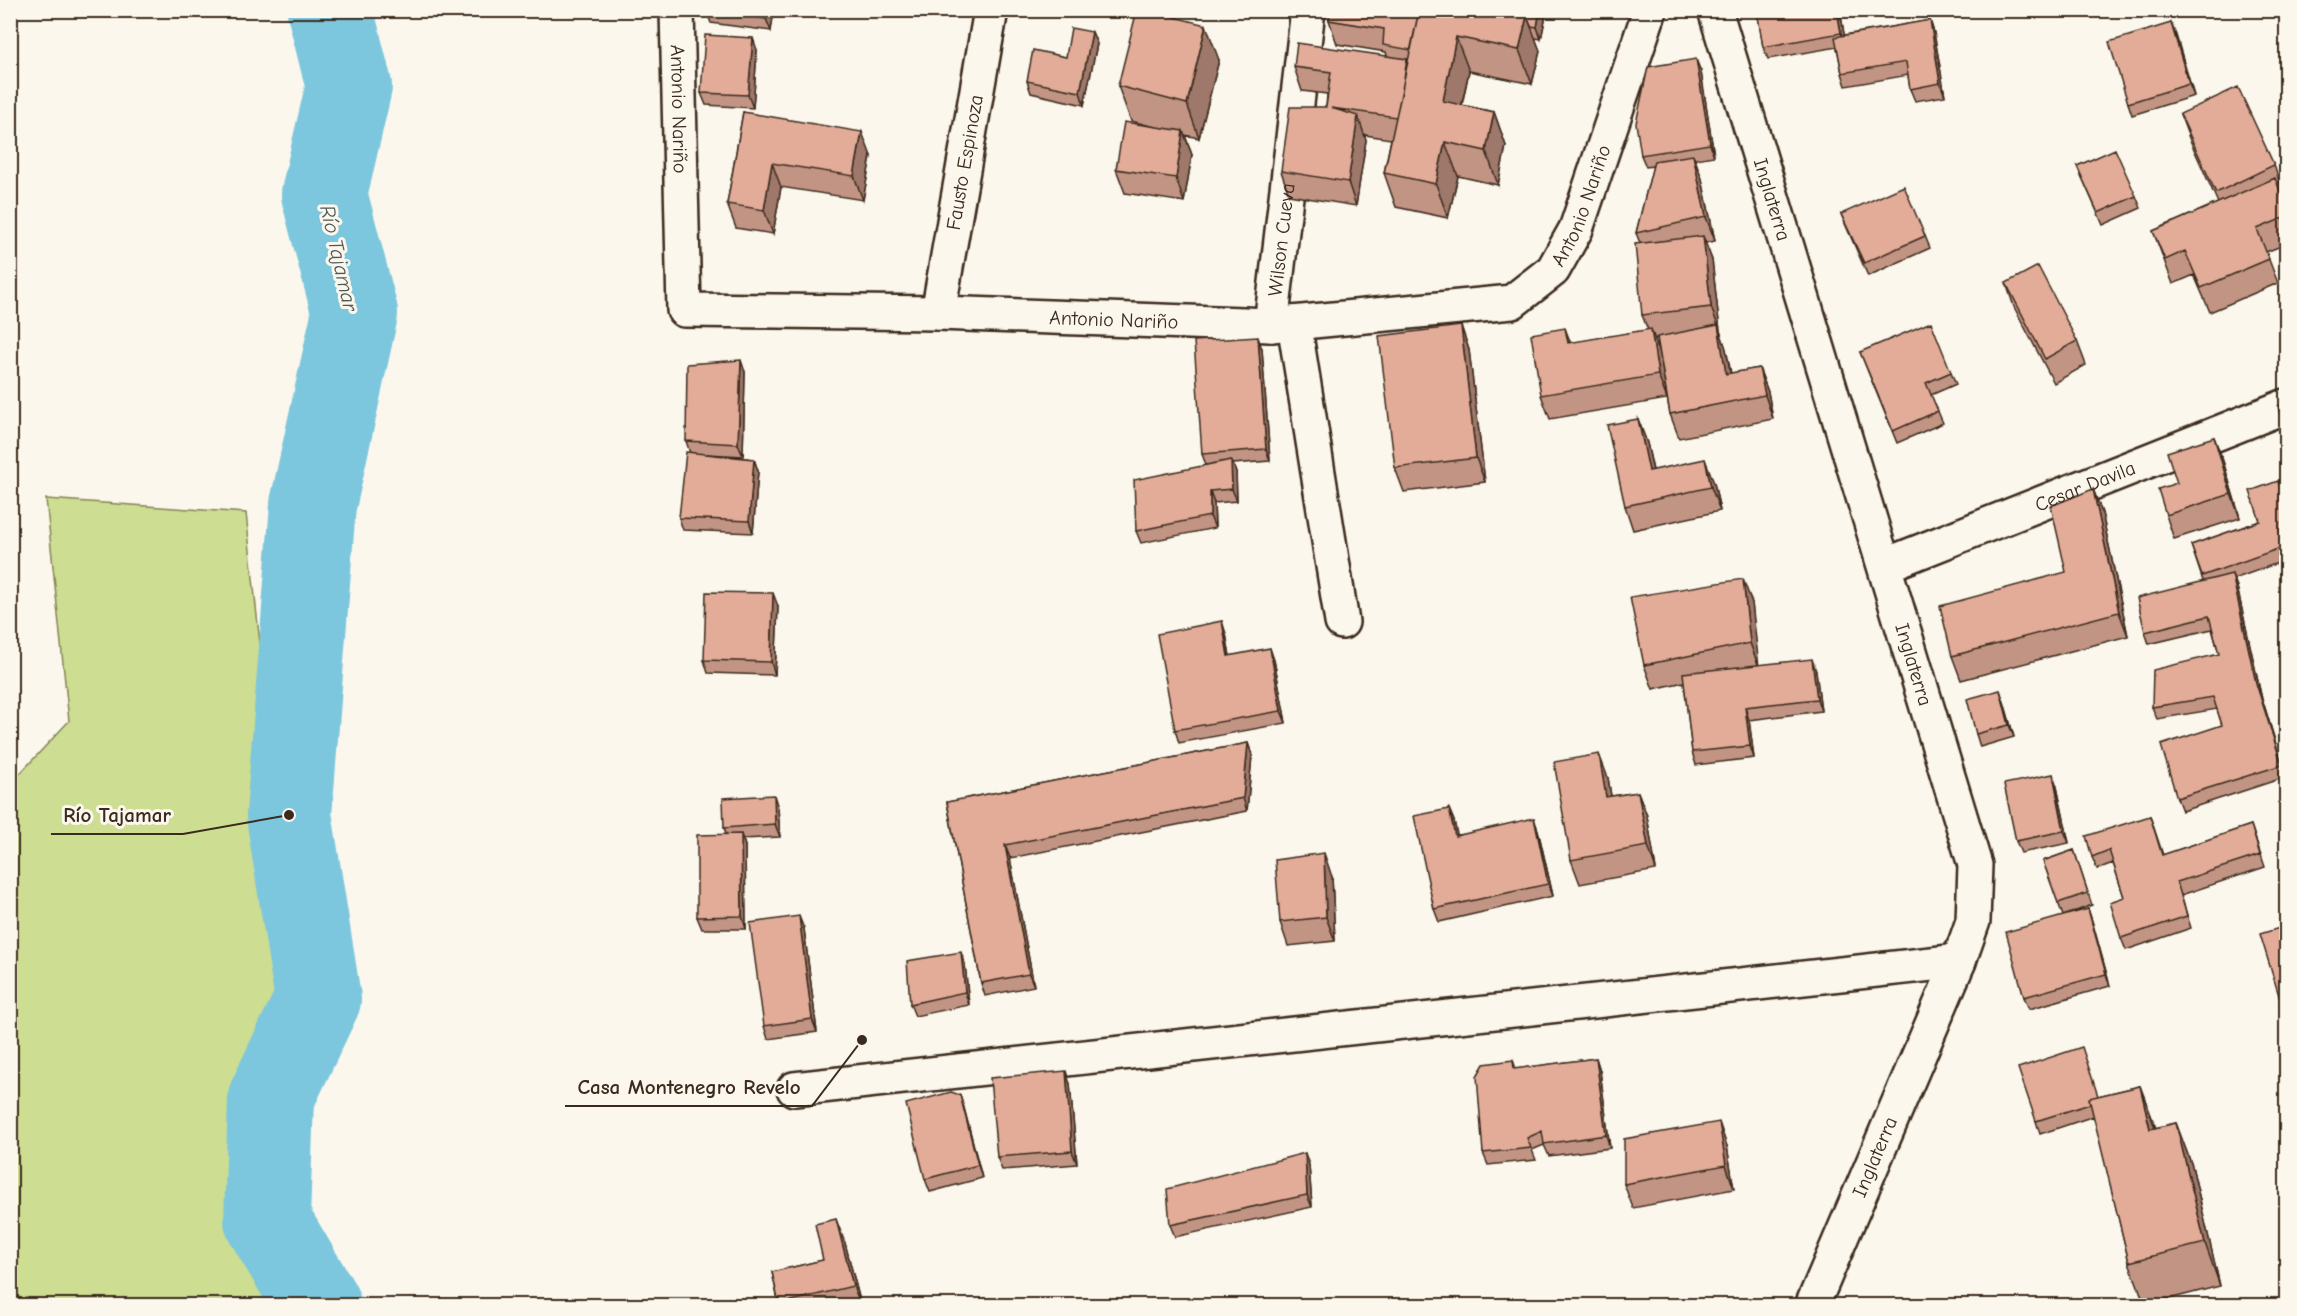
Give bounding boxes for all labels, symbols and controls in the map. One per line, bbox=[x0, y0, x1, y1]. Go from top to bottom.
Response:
street label: Antonio Nariño bbox=[666, 44, 692, 174]
street label: Fausto Espinoza bbox=[941, 93, 987, 232]
street label: Antonio Nariño bbox=[1546, 142, 1615, 270]
street label: Inglaterra bbox=[1749, 155, 1796, 244]
street label: Wilson Cueva bbox=[1263, 182, 1299, 297]
water label: Río Tajamar bbox=[315, 203, 363, 315]
street label: Antonio Nariño bbox=[1049, 306, 1179, 333]
street label: Cesar Davila bbox=[2031, 456, 2138, 516]
street label: Inglaterra bbox=[1891, 620, 1937, 709]
callout: Río Tajamar bbox=[51, 795, 183, 834]
text: Río Tajamar bbox=[63, 803, 171, 827]
callout: Casa Montenegro Revelo bbox=[565, 1067, 812, 1106]
text: Casa Montenegro Revelo bbox=[577, 1075, 801, 1099]
street label: Inglaterra bbox=[1848, 1113, 1902, 1201]

